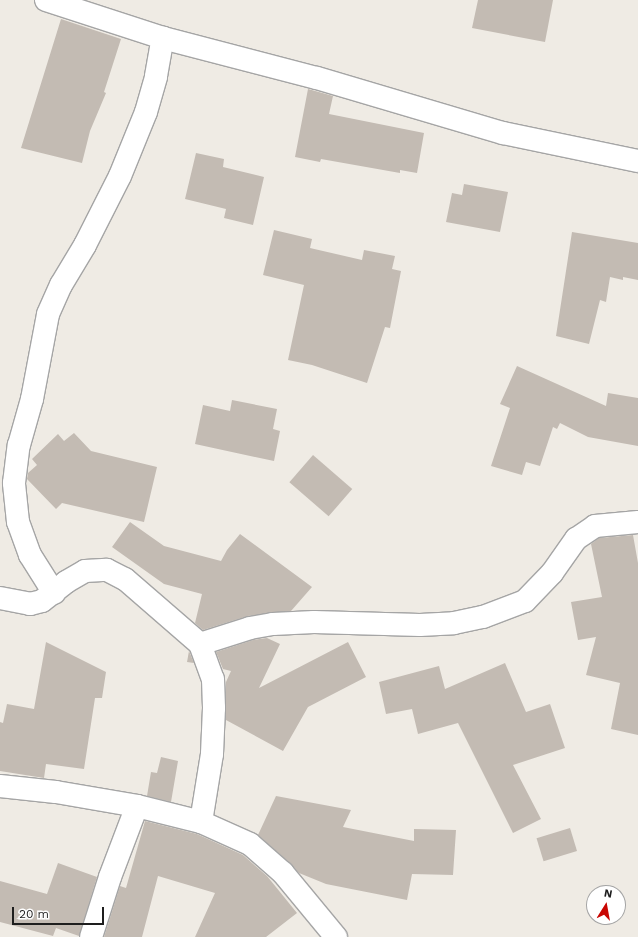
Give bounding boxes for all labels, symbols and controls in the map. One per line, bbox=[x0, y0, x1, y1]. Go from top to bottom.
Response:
north arrow bbox=[586, 885, 626, 925]
text: N bbox=[603, 887, 613, 901]
scale bar bbox=[14, 899, 106, 925]
text: 20 m bbox=[19, 907, 49, 921]

